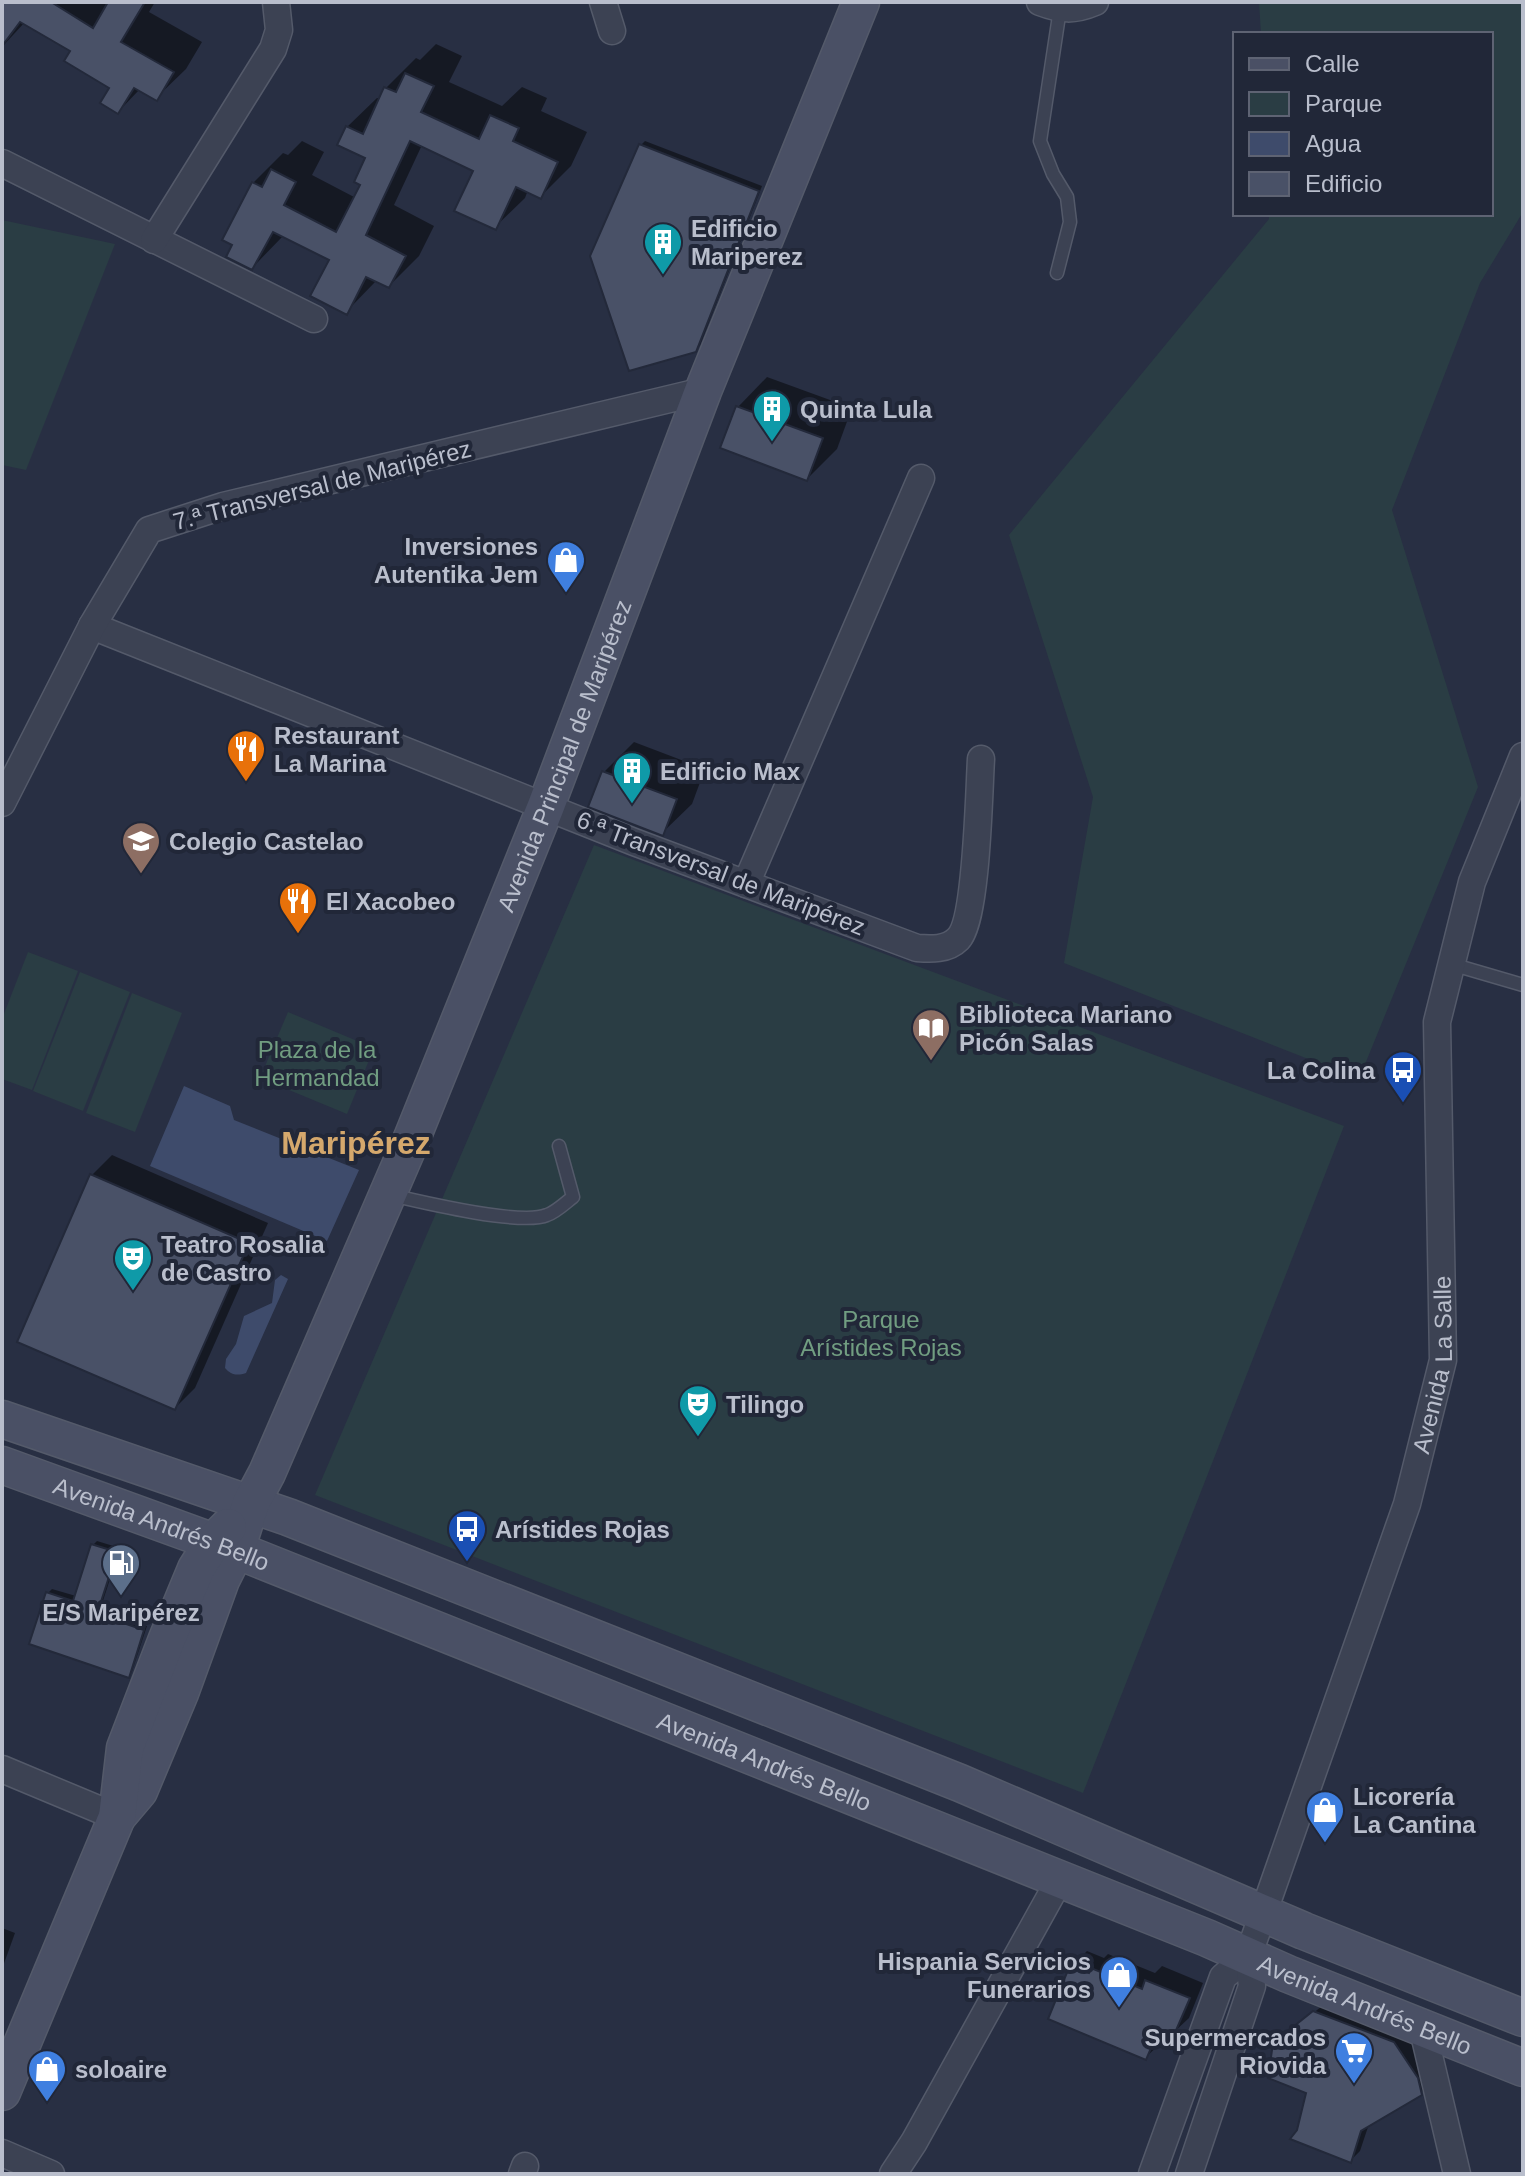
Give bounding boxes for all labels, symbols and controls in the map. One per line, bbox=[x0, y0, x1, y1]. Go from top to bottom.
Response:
legend bbox=[1233, 32, 1493, 216]
text: Calle bbox=[1305, 50, 1360, 77]
text: Parque bbox=[1305, 90, 1382, 117]
text: Agua bbox=[1305, 130, 1362, 157]
text: Edificio bbox=[1305, 170, 1382, 197]
place label: Edificio Mariperez bbox=[691, 215, 803, 270]
building icon: Edificio Mariperez bbox=[642, 221, 684, 276]
building icon: Quinta Lula bbox=[751, 388, 793, 443]
place label: Quinta Lula bbox=[800, 396, 933, 423]
street label: 7.ª Transversal de Maripérez bbox=[170, 435, 474, 535]
place label: Inversiones Autentika Jem bbox=[374, 533, 538, 588]
shop icon: Inversiones Autentika Jem bbox=[545, 539, 587, 594]
street label: Avenida Principal de Maripérez bbox=[491, 596, 636, 915]
place label: Restaurant La Marina bbox=[274, 722, 399, 777]
restaurant icon: Restaurant La Marina bbox=[225, 728, 267, 783]
building icon: Edificio Max bbox=[611, 750, 653, 805]
place label: Edificio Max bbox=[660, 758, 801, 785]
street label: 6.ª Transversal de Maripérez bbox=[573, 806, 869, 940]
school or university icon: Colegio Castelao bbox=[120, 820, 162, 875]
place label: Colegio Castelao bbox=[169, 828, 364, 855]
restaurant icon: El Xacobeo bbox=[277, 880, 319, 935]
place label: El Xacobeo bbox=[326, 888, 455, 915]
place label: Biblioteca Mariano Picón Salas bbox=[959, 1001, 1172, 1056]
library icon: Biblioteca Mariano Picón Salas bbox=[910, 1007, 952, 1062]
park label: Plaza de la Hermandad bbox=[254, 1036, 380, 1091]
bus stop icon: La Colina bbox=[1382, 1049, 1424, 1104]
place label: La Colina bbox=[1267, 1057, 1376, 1084]
district label: Maripérez bbox=[281, 1125, 431, 1161]
place label: Teatro Rosalia de Castro bbox=[161, 1231, 325, 1286]
theatre icon: Teatro Rosalia de Castro bbox=[112, 1237, 154, 1292]
street label: Avenida La Salle bbox=[1407, 1275, 1457, 1456]
park label: Parque Arístides Rojas bbox=[800, 1306, 962, 1361]
theatre icon: Tilingo bbox=[677, 1383, 719, 1438]
place label: Tilingo bbox=[726, 1391, 804, 1418]
street label: Avenida Andrés Bello bbox=[50, 1471, 273, 1576]
bus stop icon: Arístides Rojas bbox=[446, 1508, 488, 1563]
place label: Arístides Rojas bbox=[495, 1516, 670, 1543]
fuel station icon: E/S Maripérez bbox=[100, 1542, 142, 1597]
place label: E/S Maripérez bbox=[42, 1599, 200, 1626]
street label: Avenida Andrés Bello bbox=[654, 1706, 875, 1816]
place label: Licorería La Cantina bbox=[1353, 1783, 1476, 1838]
shop icon: Licorería La Cantina bbox=[1304, 1789, 1346, 1844]
place label: Hispania Servicios Funerarios bbox=[878, 1948, 1091, 2003]
street label: Avenida Andrés Bello bbox=[1254, 1949, 1476, 2060]
shop icon: Hispania Servicios Funerarios bbox=[1098, 1954, 1140, 2009]
place label: Supermercados Riovida bbox=[1145, 2024, 1327, 2079]
supermarket icon: Supermercados Riovida bbox=[1333, 2030, 1375, 2085]
shop icon: soloaire bbox=[26, 2048, 68, 2103]
place label: soloaire bbox=[75, 2056, 167, 2083]

